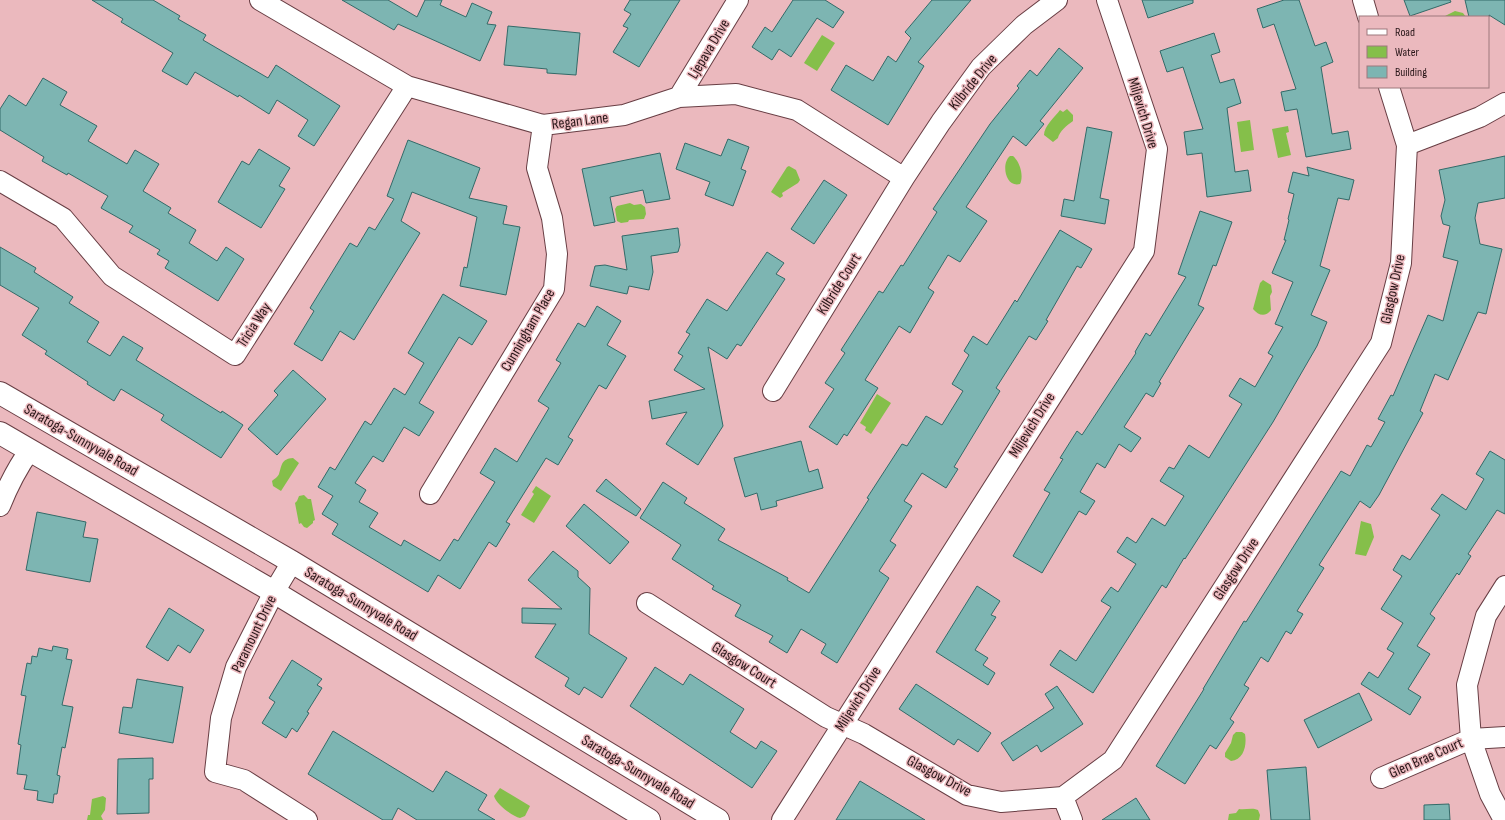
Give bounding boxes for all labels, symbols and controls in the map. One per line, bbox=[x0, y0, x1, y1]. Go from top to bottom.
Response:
street label: Ljepava Drive bbox=[684, 16, 734, 82]
legend bbox=[1359, 16, 1489, 88]
text: Road bbox=[1395, 25, 1415, 40]
text: Water bbox=[1395, 45, 1419, 60]
street label: Kilbride Drive bbox=[945, 50, 1001, 114]
text: Building bbox=[1395, 65, 1427, 80]
street label: Miljevich Drive bbox=[1123, 75, 1163, 151]
street label: Regan Lane bbox=[551, 108, 609, 134]
street label: Kilbride Court bbox=[813, 249, 866, 318]
street label: Glasgow Drive bbox=[1376, 253, 1410, 325]
street label: Cunningham Place bbox=[497, 285, 559, 375]
street label: Tricia Way bbox=[232, 299, 276, 351]
street label: Miljevich Drive bbox=[1005, 389, 1059, 461]
street label: Saratoga-Sunnyvale Road bbox=[21, 400, 141, 480]
street label: Glasgow Drive bbox=[1209, 534, 1263, 604]
street label: Saratoga-Sunnyvale Road bbox=[301, 563, 421, 645]
street label: Paramount Drive bbox=[227, 592, 281, 676]
street label: Glasgow Court bbox=[708, 638, 780, 693]
street label: Miljevich Drive bbox=[831, 663, 885, 735]
street label: Saratoga-Sunnyvale Road bbox=[578, 731, 698, 813]
street label: Glen Brae Court bbox=[1386, 733, 1466, 783]
street label: Glasgow Drive bbox=[903, 751, 975, 801]

